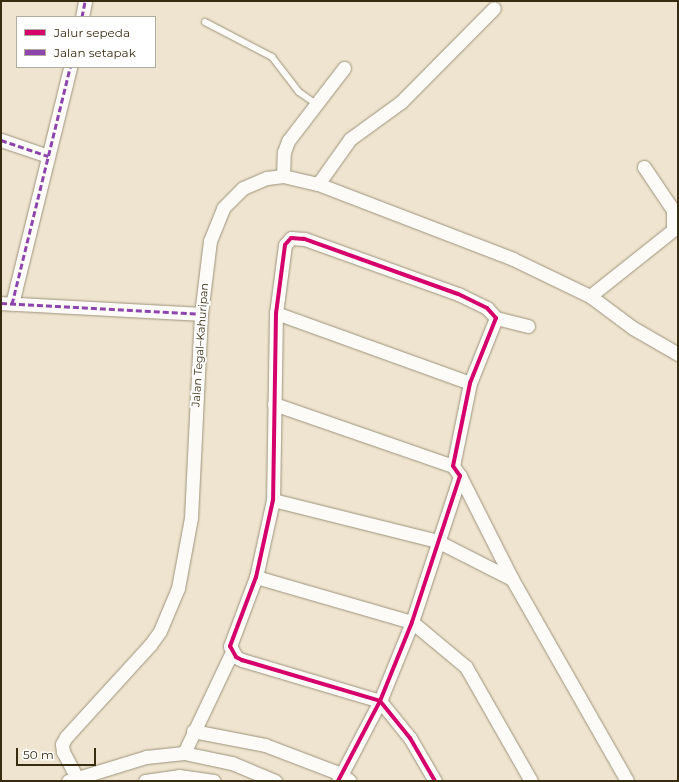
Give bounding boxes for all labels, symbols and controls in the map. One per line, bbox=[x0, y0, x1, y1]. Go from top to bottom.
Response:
legend bbox=[16, 16, 156, 68]
text: Jalur sepeda bbox=[54, 25, 130, 40]
text: Jalan setapak bbox=[54, 45, 136, 60]
street label: Jalan Tegal–Kahuripan bbox=[189, 283, 211, 407]
scale bar bbox=[18, 740, 98, 766]
text: 50 m bbox=[23, 747, 54, 762]

